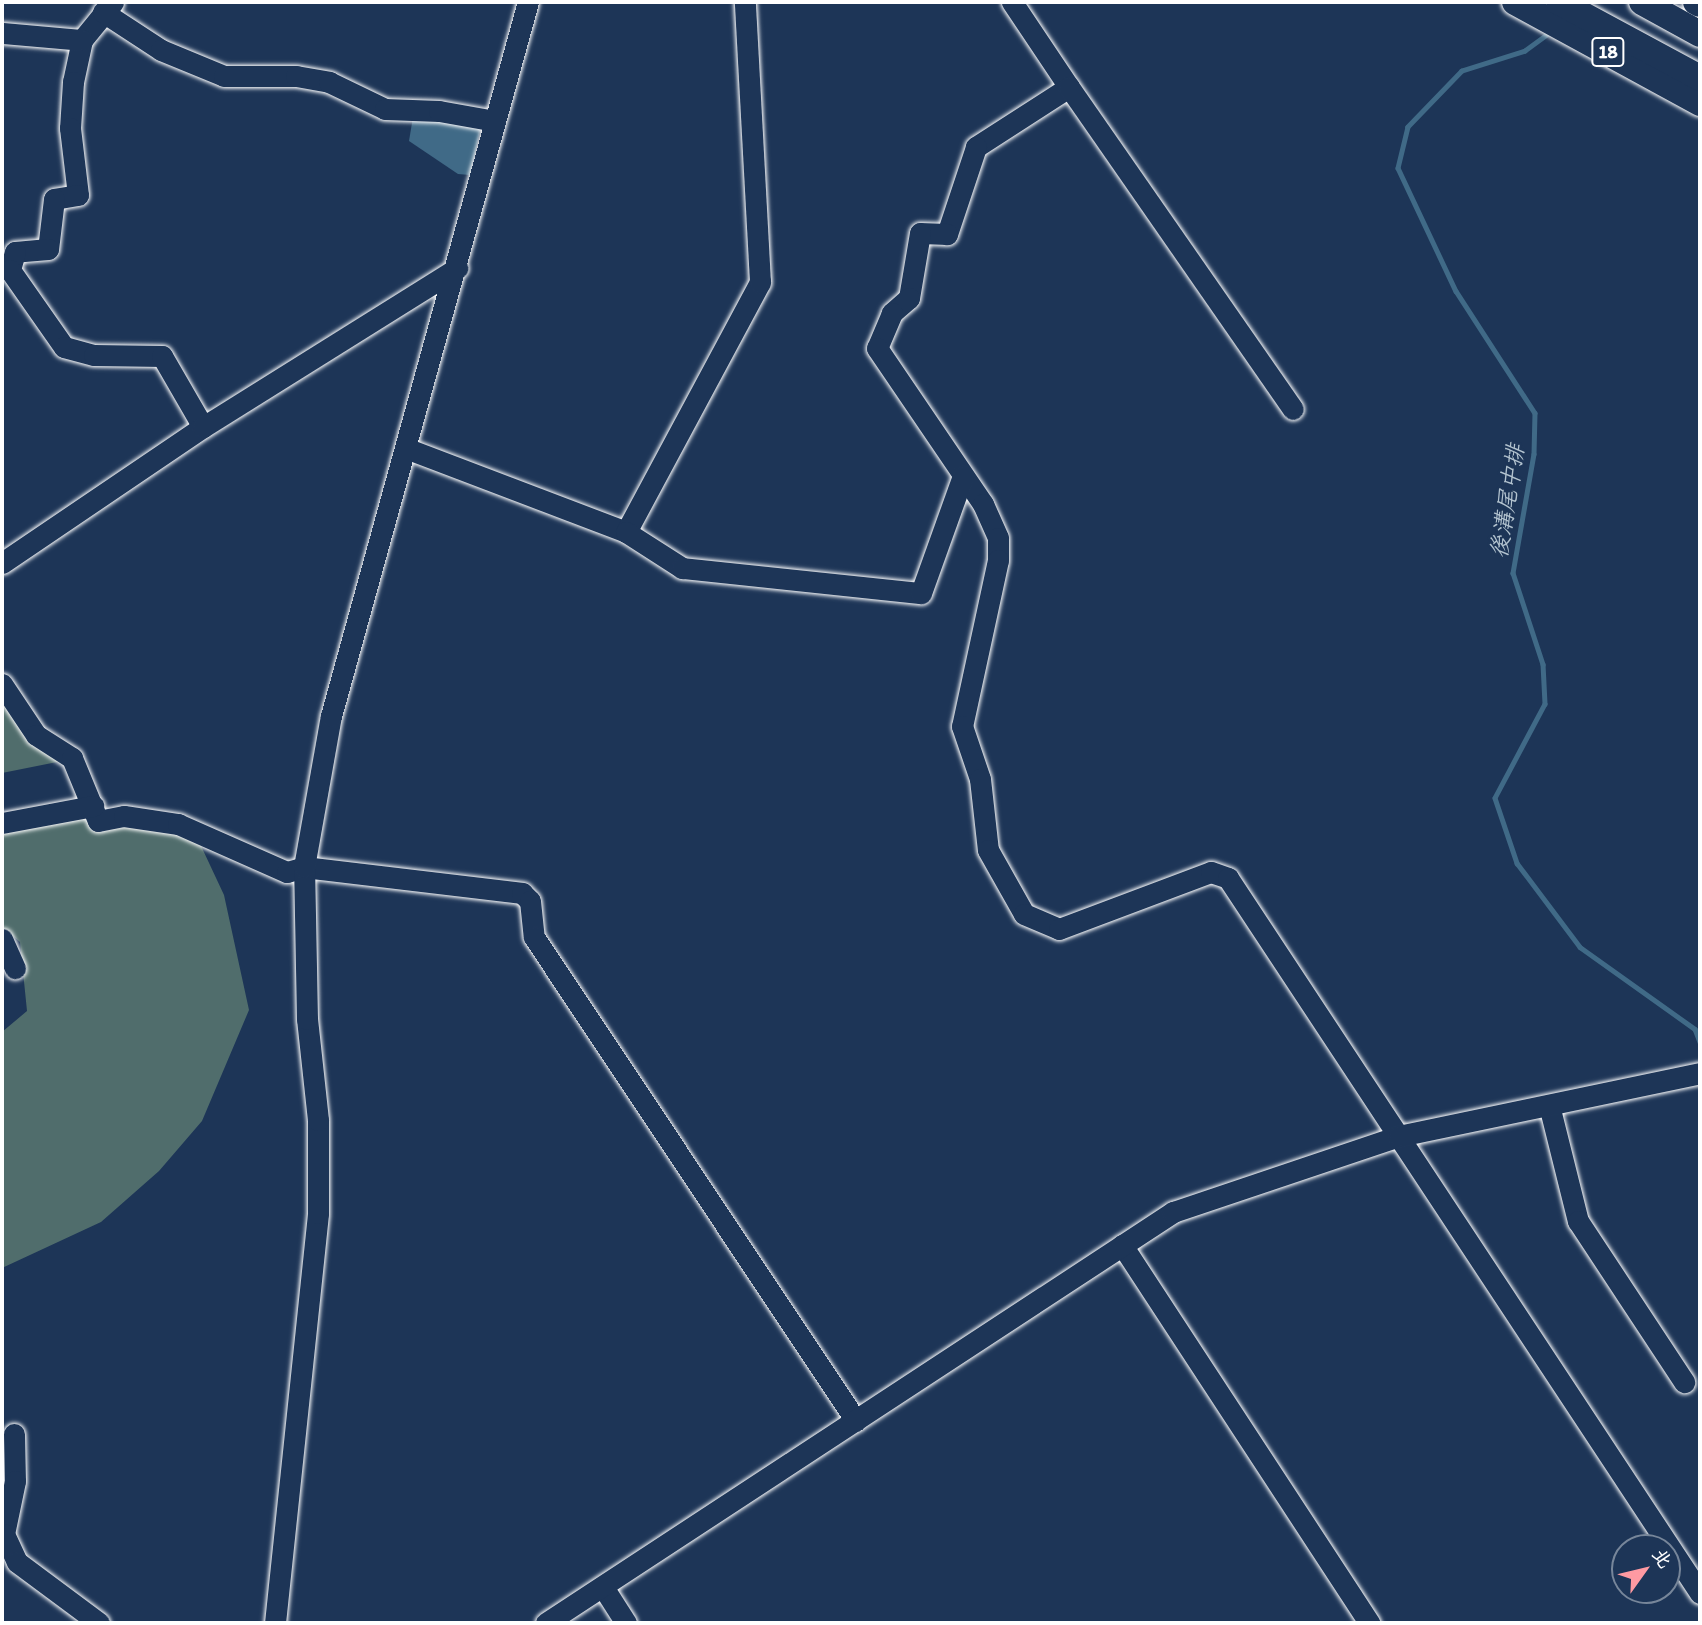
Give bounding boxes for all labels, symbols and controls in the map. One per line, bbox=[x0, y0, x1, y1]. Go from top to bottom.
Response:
road number: 18 bbox=[1590, 36, 1626, 68]
water label: 後溝尾中排 bbox=[1484, 442, 1530, 560]
north arrow bbox=[1611, 1534, 1681, 1604]
text: 北 bbox=[1647, 1544, 1677, 1572]

